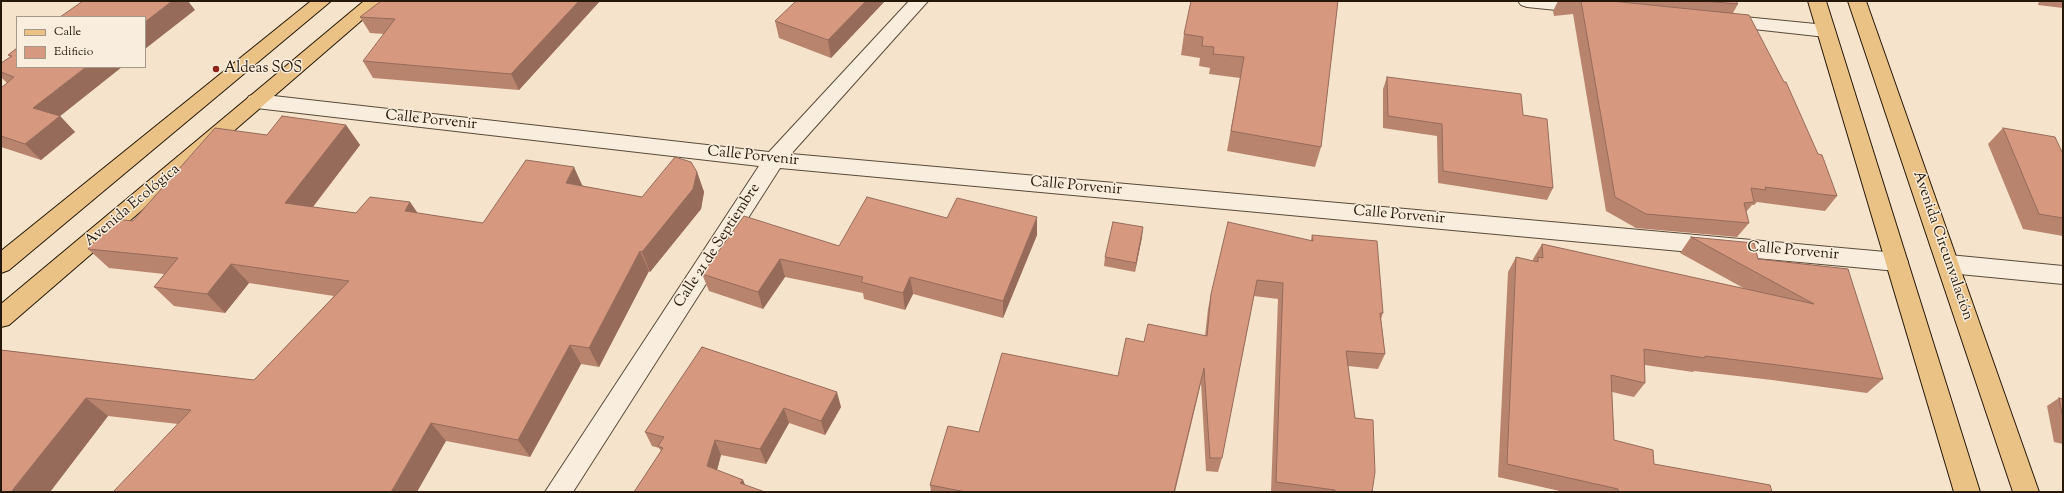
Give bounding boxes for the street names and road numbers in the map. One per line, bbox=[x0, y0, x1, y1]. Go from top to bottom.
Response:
street label: Calle Porvenir bbox=[384, 107, 478, 135]
street label: Calle Porvenir bbox=[706, 143, 800, 171]
street label: Avenida Ecológica bbox=[82, 161, 184, 251]
street label: Avenida Circunvalación bbox=[1908, 169, 1976, 323]
street label: Calle Porvenir bbox=[1029, 174, 1123, 200]
street label: Calle 21 de Septiembre bbox=[671, 181, 765, 311]
street label: Calle Porvenir bbox=[1352, 203, 1446, 229]
street label: Calle Porvenir bbox=[1746, 239, 1840, 265]

